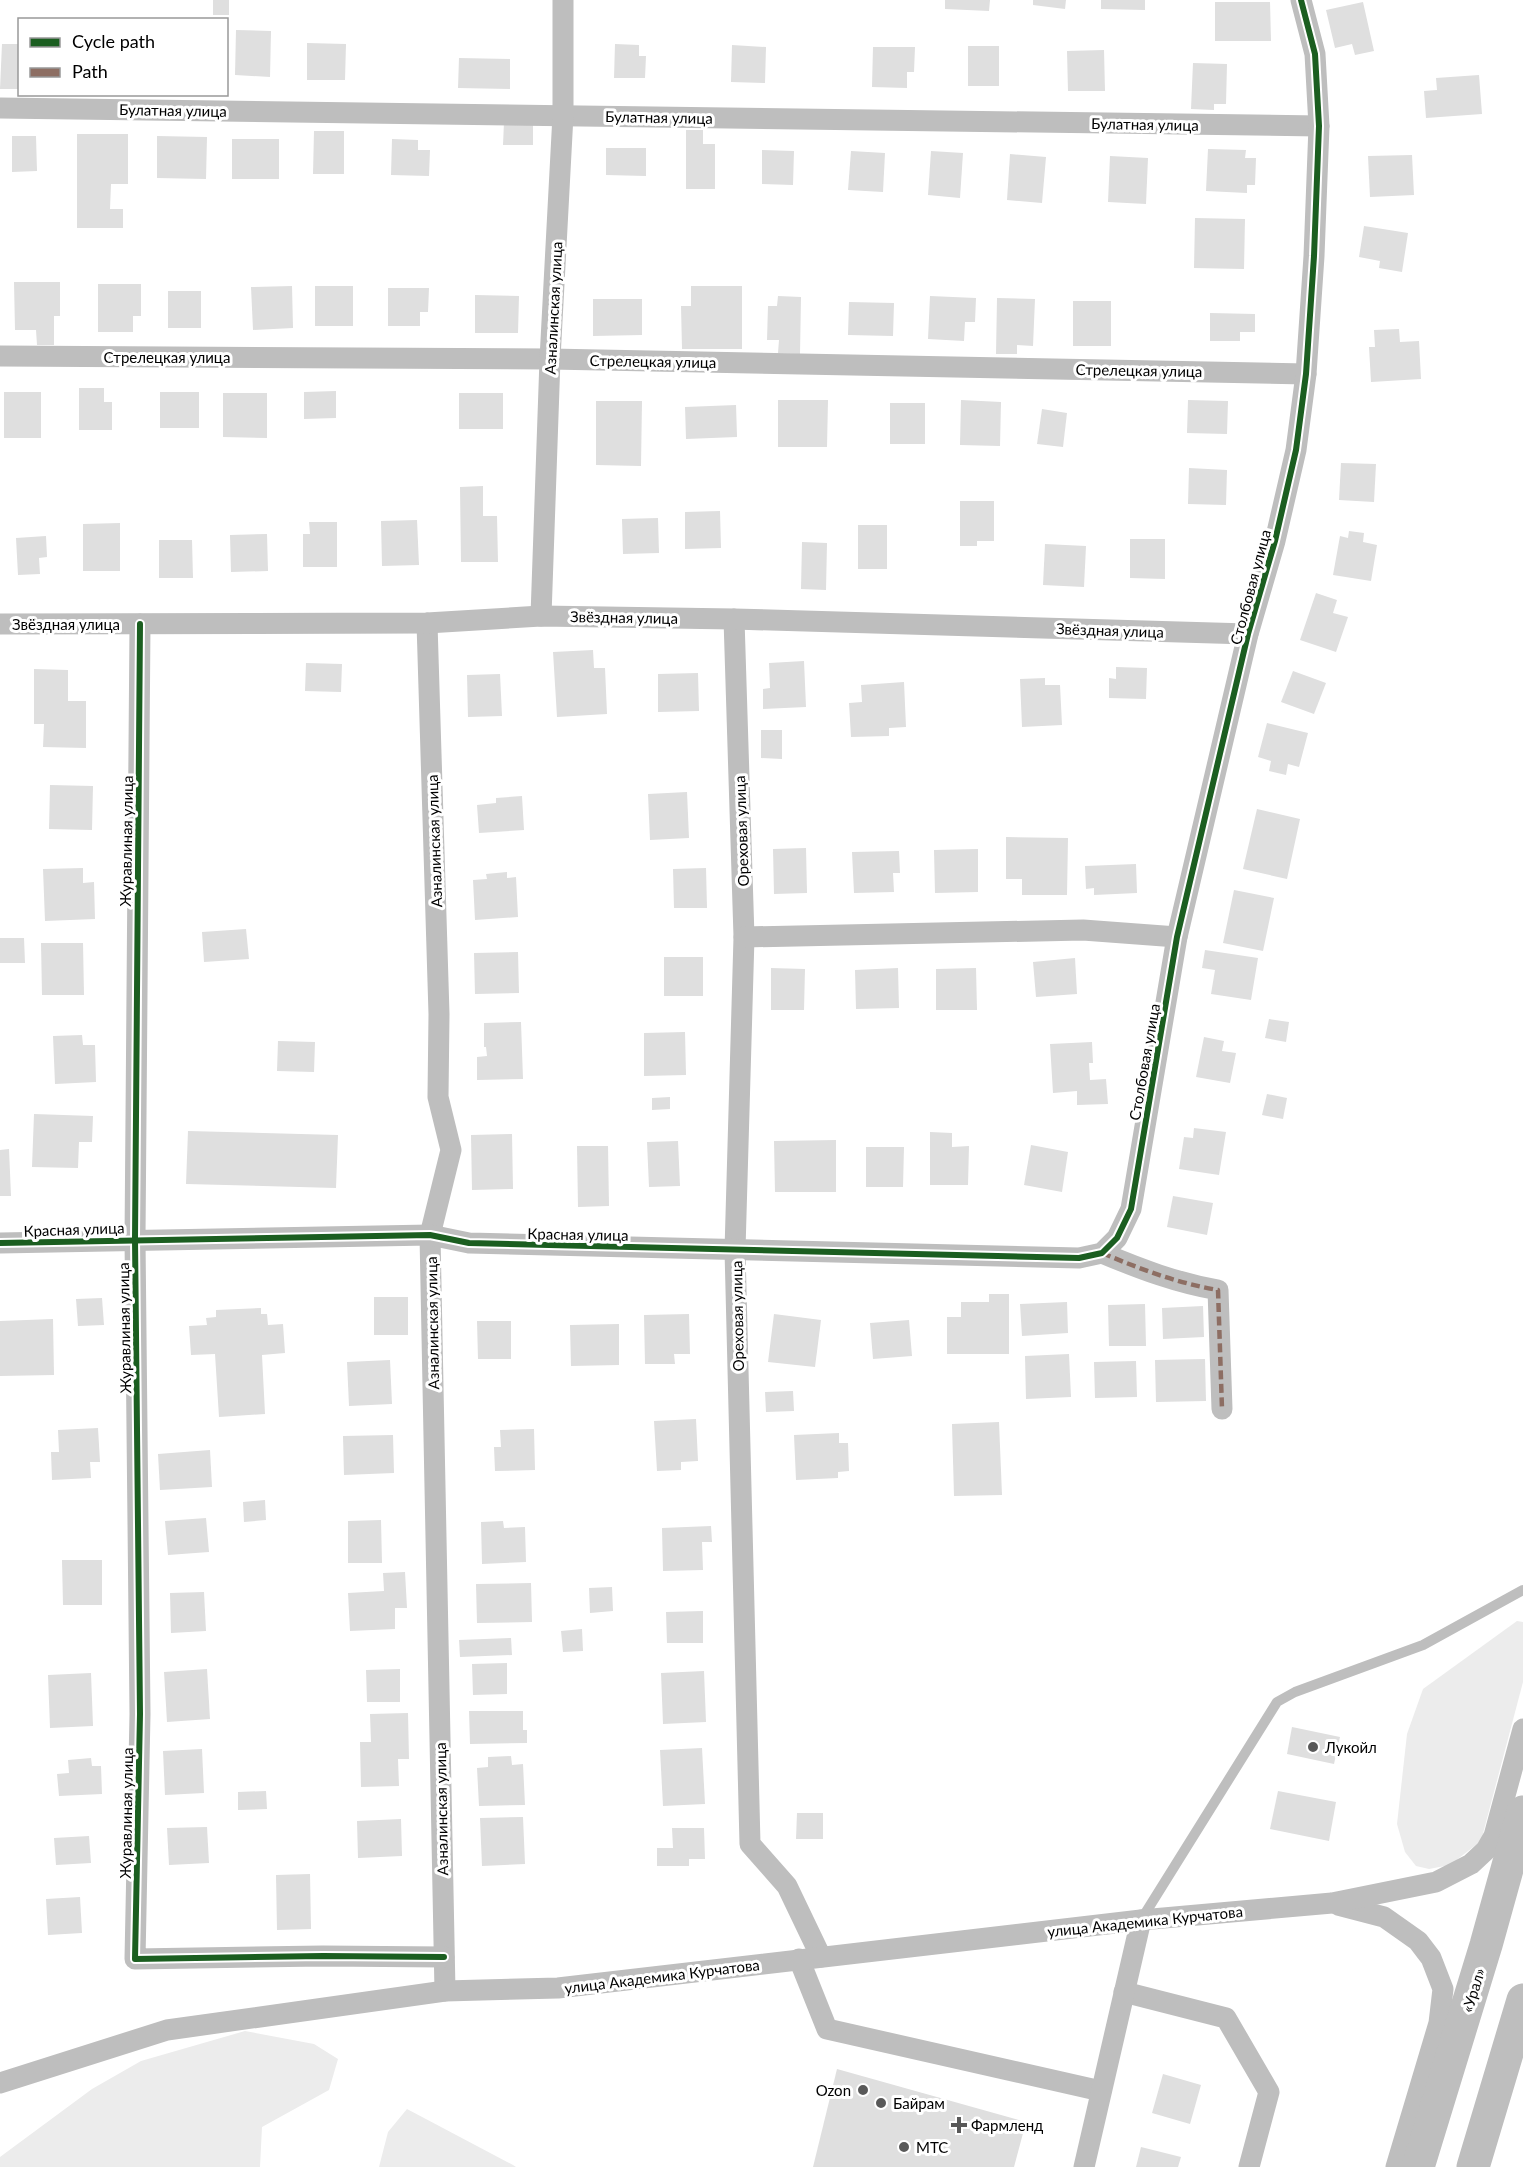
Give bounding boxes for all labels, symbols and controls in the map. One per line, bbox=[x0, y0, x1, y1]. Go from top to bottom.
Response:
legend bbox=[18, 18, 228, 96]
text: Cycle path bbox=[72, 30, 155, 52]
text: Path bbox=[72, 60, 108, 82]
street label: Булатная улица bbox=[119, 100, 227, 120]
street label: Булатная улица bbox=[605, 107, 713, 127]
street label: Булатная улица bbox=[1091, 114, 1199, 134]
street label: Азналинская улица bbox=[541, 241, 565, 375]
street label: Стрелецкая улица bbox=[104, 348, 230, 366]
street label: Стрелецкая улица bbox=[589, 351, 717, 371]
street label: Стрелецкая улица bbox=[1075, 360, 1203, 380]
street label: Столбовая улица bbox=[1226, 527, 1274, 647]
street label: Звёздная улица bbox=[570, 607, 678, 627]
street label: Звёздная улица bbox=[12, 615, 120, 633]
street label: Звёздная улица bbox=[1056, 619, 1164, 641]
street label: Азналинская улица bbox=[423, 774, 445, 908]
street label: Журавлиная улица bbox=[116, 775, 136, 907]
street label: Ореховая улица bbox=[730, 775, 752, 887]
street label: Столбовая улица bbox=[1125, 1002, 1163, 1122]
street label: Красная улица bbox=[23, 1218, 125, 1240]
street label: Красная улица bbox=[527, 1224, 629, 1244]
street label: Азналинская улица bbox=[422, 1256, 442, 1390]
street label: Ореховая улица bbox=[727, 1260, 747, 1372]
street label: Журавлиная улица bbox=[114, 1262, 134, 1394]
place label: Лукойл bbox=[1324, 1738, 1377, 1756]
marker: Лукойл bbox=[1306, 1740, 1320, 1754]
street label: Азналинская улица bbox=[431, 1742, 451, 1876]
street label: Журавлиная улица bbox=[116, 1747, 136, 1879]
street label: улица Академика Курчатова bbox=[1046, 1902, 1244, 1940]
street label: улица Академика Курчатова bbox=[563, 1955, 761, 1997]
street label: «Урал» bbox=[1458, 1966, 1488, 2014]
place label: Ozon bbox=[816, 2081, 851, 2099]
marker: Ozon bbox=[856, 2083, 870, 2097]
place label: Байрам bbox=[893, 2094, 945, 2112]
marker: Байрам bbox=[874, 2096, 888, 2110]
place label: Фармленд bbox=[971, 2116, 1043, 2134]
marker: Фармленд bbox=[952, 2118, 966, 2132]
place label: МТС bbox=[916, 2138, 948, 2156]
marker: МТС bbox=[897, 2140, 911, 2154]

